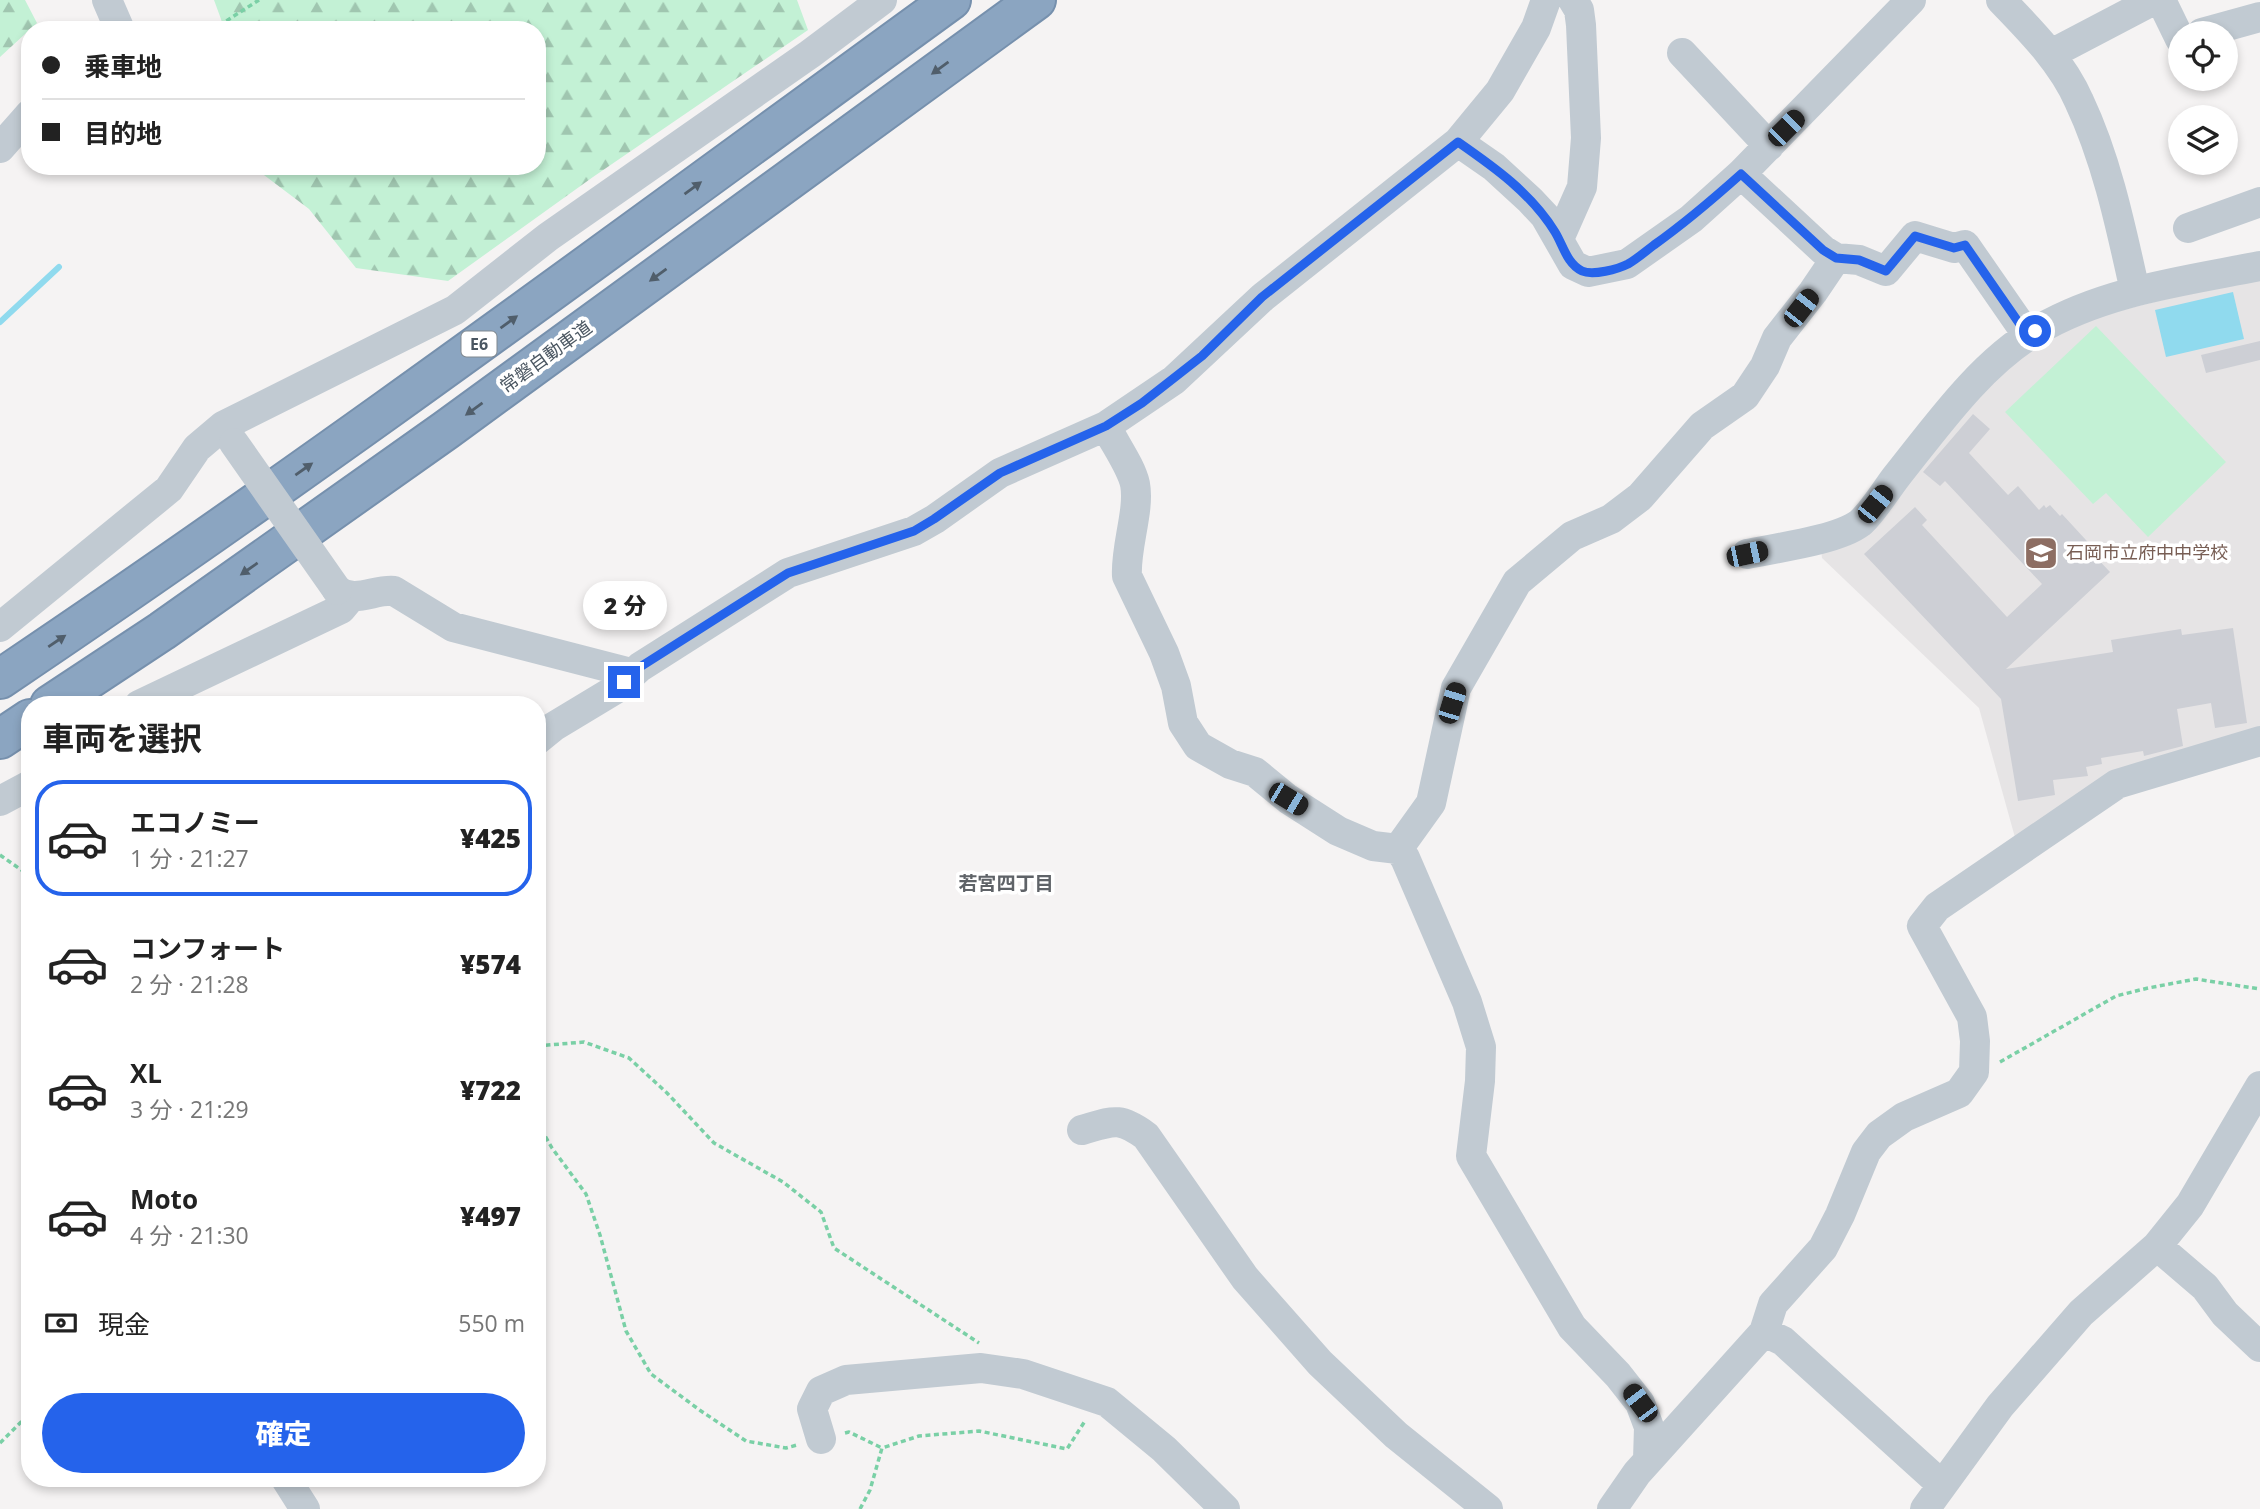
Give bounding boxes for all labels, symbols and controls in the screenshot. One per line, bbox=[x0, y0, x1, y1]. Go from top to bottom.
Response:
map controls bbox=[2168, 21, 2238, 175]
button: locate bbox=[2168, 21, 2238, 91]
text: 乗車地 bbox=[84, 48, 162, 84]
one-way arrow bbox=[932, 61, 950, 76]
button: layers bbox=[2168, 105, 2238, 175]
car bbox=[1764, 106, 1809, 150]
text: 目的地 bbox=[84, 115, 162, 151]
one-way arrow bbox=[683, 181, 702, 195]
one-way arrow bbox=[649, 268, 667, 282]
car bbox=[1780, 285, 1823, 331]
street label: 常磐自動車道 bbox=[495, 315, 596, 398]
one-way arrow bbox=[500, 315, 518, 329]
route start bbox=[2019, 315, 2051, 347]
road number: E6 bbox=[462, 332, 496, 356]
one-way arrow bbox=[466, 402, 484, 417]
one-way arrow bbox=[295, 462, 313, 476]
car bbox=[1854, 481, 1897, 527]
school or university icon: 石岡市立府中中学校 bbox=[2022, 534, 2060, 572]
car bbox=[1725, 539, 1770, 569]
place label: 石岡市立府中中学校 bbox=[2066, 540, 2228, 564]
one-way arrow bbox=[240, 562, 258, 576]
callout: 2 分 bbox=[582, 580, 666, 630]
text: 2 分 bbox=[604, 589, 646, 621]
one-way arrow bbox=[47, 635, 66, 648]
route end bbox=[608, 666, 640, 698]
car bbox=[1436, 680, 1469, 726]
text: 車両を選択 bbox=[42, 716, 202, 759]
car bbox=[1265, 779, 1312, 819]
text: エコノミー bbox=[130, 804, 260, 840]
icon: car bbox=[46, 807, 109, 870]
text: ¥425 bbox=[460, 820, 521, 856]
text: 1 分 · 21:27 bbox=[130, 842, 249, 874]
district label: 若宮四丁目 bbox=[958, 870, 1054, 896]
text: コンフォート bbox=[130, 930, 285, 966]
icon: car bbox=[46, 933, 109, 996]
text: ¥574 bbox=[460, 946, 521, 982]
text: 2 分 · 21:28 bbox=[130, 968, 249, 1000]
text: XL bbox=[130, 1055, 162, 1091]
icon: car bbox=[46, 1059, 109, 1122]
text: ¥722 bbox=[460, 1072, 521, 1108]
text: 3 分 · 21:29 bbox=[130, 1093, 249, 1125]
text: Moto bbox=[130, 1181, 198, 1217]
icon: car bbox=[46, 1185, 109, 1248]
text: ¥497 bbox=[460, 1198, 521, 1234]
text: 4 分 · 21:30 bbox=[130, 1219, 249, 1251]
icon: cash bbox=[42, 1304, 80, 1342]
text: 現金 bbox=[98, 1306, 150, 1342]
text: 550 m bbox=[458, 1307, 525, 1339]
car bbox=[1619, 1380, 1662, 1426]
button: 確定 bbox=[42, 1393, 525, 1473]

